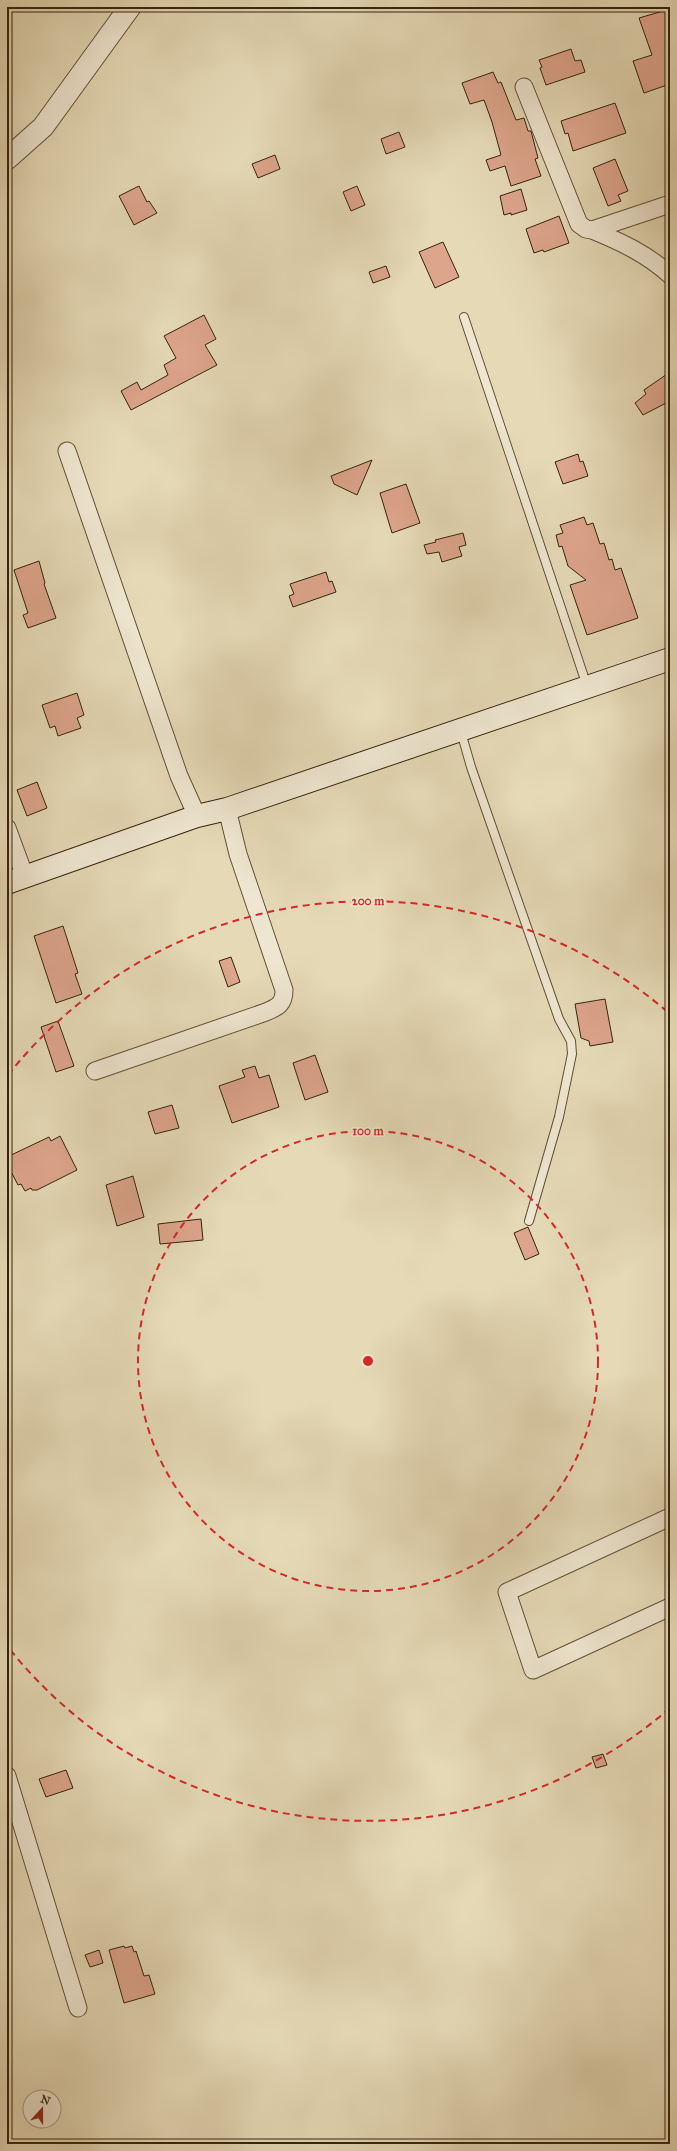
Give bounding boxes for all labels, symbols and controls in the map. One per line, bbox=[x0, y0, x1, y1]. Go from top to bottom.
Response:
text: 200 m bbox=[352, 894, 385, 908]
text: 100 m bbox=[352, 1124, 385, 1138]
centre of rings bbox=[361, 1354, 375, 1368]
north arrow bbox=[22, 2089, 62, 2129]
text: N bbox=[39, 2092, 53, 2108]

